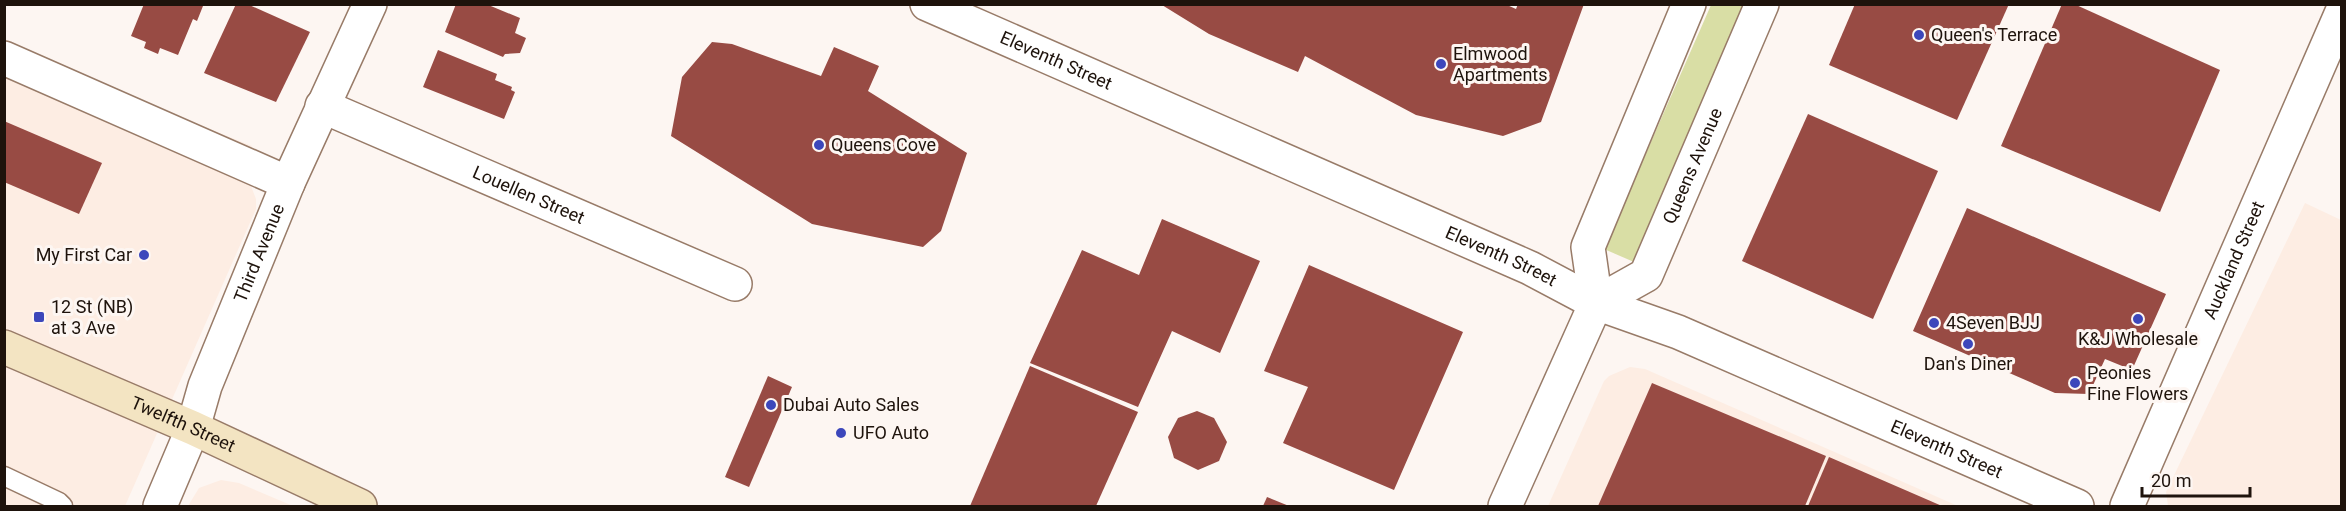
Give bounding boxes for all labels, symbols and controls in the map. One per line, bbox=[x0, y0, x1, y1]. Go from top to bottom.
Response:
place label: Queen's Terrace bbox=[1931, 24, 2057, 45]
street label: Eleventh Street bbox=[997, 26, 1116, 94]
marker: Queen's Terrace bbox=[1912, 28, 1926, 42]
place label: Elmwood Apartments bbox=[1453, 43, 1548, 85]
marker: Elmwood Apartments bbox=[1434, 57, 1448, 71]
street label: Queens Avenue bbox=[1658, 105, 1726, 227]
place label: Queens Cove bbox=[831, 134, 936, 155]
marker: Queens Cove bbox=[812, 138, 826, 152]
street label: Louellen Street bbox=[470, 161, 588, 228]
street label: Auckland Street bbox=[2199, 198, 2268, 322]
street label: Third Avenue bbox=[229, 201, 288, 305]
street label: Eleventh Street bbox=[1442, 221, 1561, 290]
place label: My First Car bbox=[36, 244, 132, 265]
marker: My First Car bbox=[137, 248, 151, 262]
place label: 12 St (NB) at 3 Ave bbox=[51, 296, 133, 338]
marker: 12 St (NB) at 3 Ave bbox=[32, 310, 46, 324]
place label: 4Seven BJJ bbox=[1946, 312, 2040, 333]
marker: K&J Wholesale bbox=[2131, 312, 2145, 326]
marker: 4Seven BJJ bbox=[1927, 316, 1941, 330]
place label: K&J Wholesale bbox=[2078, 328, 2198, 349]
marker: Dan's Diner bbox=[1961, 337, 1975, 351]
place label: Dan's Diner bbox=[1924, 353, 2012, 374]
place label: Peonies Fine Flowers bbox=[2087, 362, 2188, 404]
marker: Peonies Fine Flowers bbox=[2068, 376, 2082, 390]
street label: Twelfth Street bbox=[128, 392, 239, 456]
place label: Dubai Auto Sales bbox=[783, 394, 919, 415]
marker: Dubai Auto Sales bbox=[764, 398, 778, 412]
street label: Eleventh Street bbox=[1888, 415, 2006, 482]
place label: UFO Auto bbox=[853, 422, 929, 443]
marker: UFO Auto bbox=[834, 426, 848, 440]
scale bar bbox=[2142, 460, 2250, 498]
text: 20 m bbox=[2151, 470, 2191, 491]

